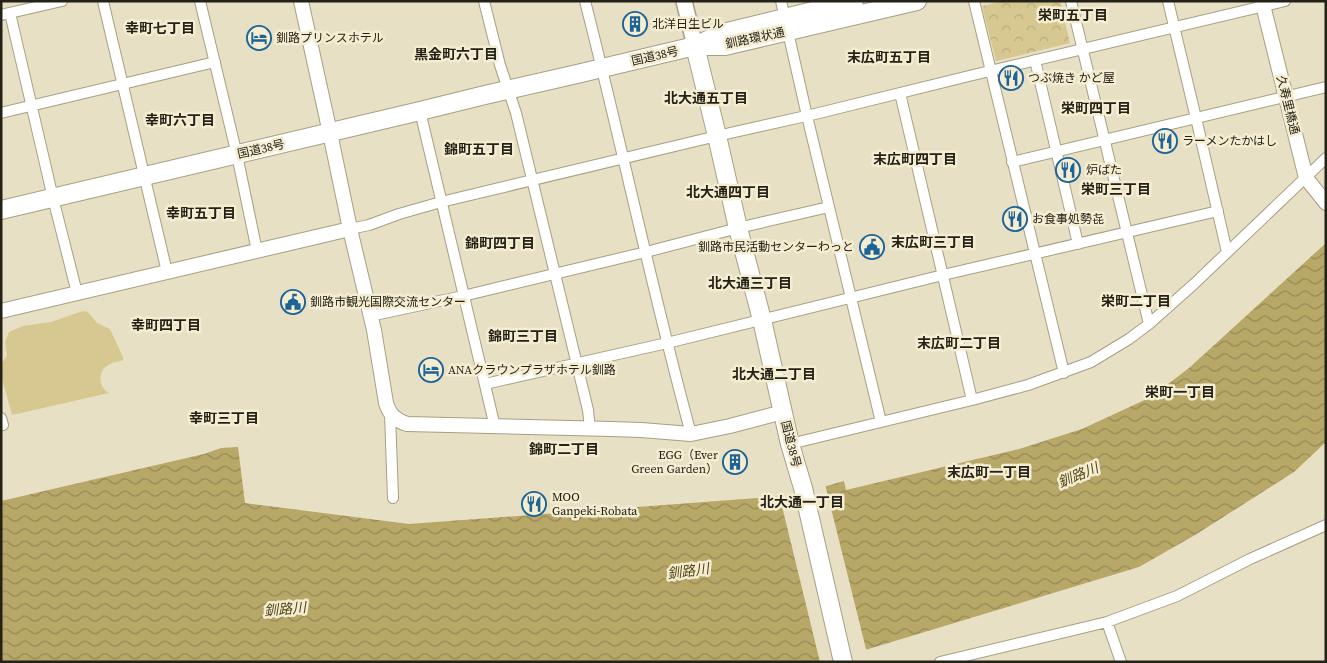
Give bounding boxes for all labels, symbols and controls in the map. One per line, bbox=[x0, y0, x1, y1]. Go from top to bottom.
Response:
district label: 栄町五丁目 bbox=[1038, 5, 1108, 25]
building icon: 北洋日生ビル bbox=[622, 11, 648, 37]
place label: 北洋日生ビル bbox=[652, 16, 724, 32]
district label: 幸町七丁目 bbox=[125, 18, 195, 38]
street label: 釧路環状通 bbox=[724, 24, 786, 52]
hotel icon: 釧路プリンスホテル bbox=[246, 25, 272, 51]
place label: 釧路プリンスホテル bbox=[276, 30, 384, 46]
street label: 国道38号 bbox=[630, 43, 680, 69]
district label: 黒金町六丁目 bbox=[414, 44, 498, 64]
district label: 末広町五丁目 bbox=[847, 47, 931, 67]
restaurant icon: つぶ焼き かど屋 bbox=[998, 65, 1024, 91]
place label: つぶ焼き かど屋 bbox=[1028, 70, 1115, 86]
street label: 久寿里橋通 bbox=[1273, 74, 1303, 136]
district label: 北大通五丁目 bbox=[664, 88, 748, 108]
district label: 栄町四丁目 bbox=[1061, 98, 1131, 118]
district label: 幸町六丁目 bbox=[145, 110, 215, 130]
restaurant icon: ラーメンたかはし bbox=[1152, 128, 1178, 154]
place label: ラーメンたかはし bbox=[1182, 133, 1277, 149]
street label: 国道38号 bbox=[236, 136, 286, 162]
district label: 錦町五丁目 bbox=[444, 139, 514, 159]
district label: 末広町四丁目 bbox=[873, 149, 957, 169]
restaurant icon: 炉ばた bbox=[1055, 157, 1081, 183]
place label: 炉ばた bbox=[1086, 162, 1122, 178]
district label: 栄町三丁目 bbox=[1081, 179, 1151, 199]
district label: 北大通四丁目 bbox=[686, 182, 770, 202]
district label: 幸町五丁目 bbox=[166, 203, 236, 223]
restaurant icon: お食事処勢㐂 bbox=[1002, 206, 1028, 232]
place label: お食事処勢㐂 bbox=[1032, 211, 1104, 227]
district label: 末広町三丁目 bbox=[891, 232, 975, 252]
district label: 錦町四丁目 bbox=[465, 233, 535, 253]
public building icon: 釧路市民活動センターわっと bbox=[859, 234, 885, 260]
place label: 釧路市民活動センターわっと bbox=[698, 239, 854, 255]
district label: 北大通三丁目 bbox=[708, 273, 792, 293]
public building icon: 釧路市観光国際交流センター bbox=[280, 289, 306, 315]
district label: 栄町二丁目 bbox=[1101, 291, 1171, 311]
place label: 釧路市観光国際交流センター bbox=[310, 294, 466, 310]
district label: 幸町四丁目 bbox=[131, 315, 201, 335]
district label: 錦町三丁目 bbox=[488, 326, 558, 346]
district label: 末広町二丁目 bbox=[917, 333, 1001, 353]
hotel icon: ANAクラウンプラザホテル釧路 bbox=[418, 357, 444, 383]
place label: ANAクラウンプラザホテル釧路 bbox=[448, 362, 616, 378]
district label: 北大通二丁目 bbox=[732, 364, 816, 384]
district label: 栄町一丁目 bbox=[1145, 382, 1215, 402]
district label: 幸町三丁目 bbox=[189, 408, 259, 428]
street label: 国道38号 bbox=[777, 419, 805, 469]
district label: 錦町二丁目 bbox=[529, 439, 599, 459]
place label: EGG（Ever Green Garden） bbox=[631, 447, 718, 477]
building icon: EGG（Ever Green Garden） bbox=[722, 449, 748, 475]
water label: 釧路川 bbox=[1055, 457, 1103, 492]
district label: 末広町一丁目 bbox=[947, 462, 1031, 482]
place label: MOO Ganpeki-Robata bbox=[552, 489, 638, 519]
restaurant icon: MOO Ganpeki-Robata bbox=[521, 491, 547, 517]
district label: 北大通一丁目 bbox=[760, 492, 844, 512]
water label: 釧路川 bbox=[666, 558, 712, 584]
water label: 釧路川 bbox=[263, 597, 309, 621]

